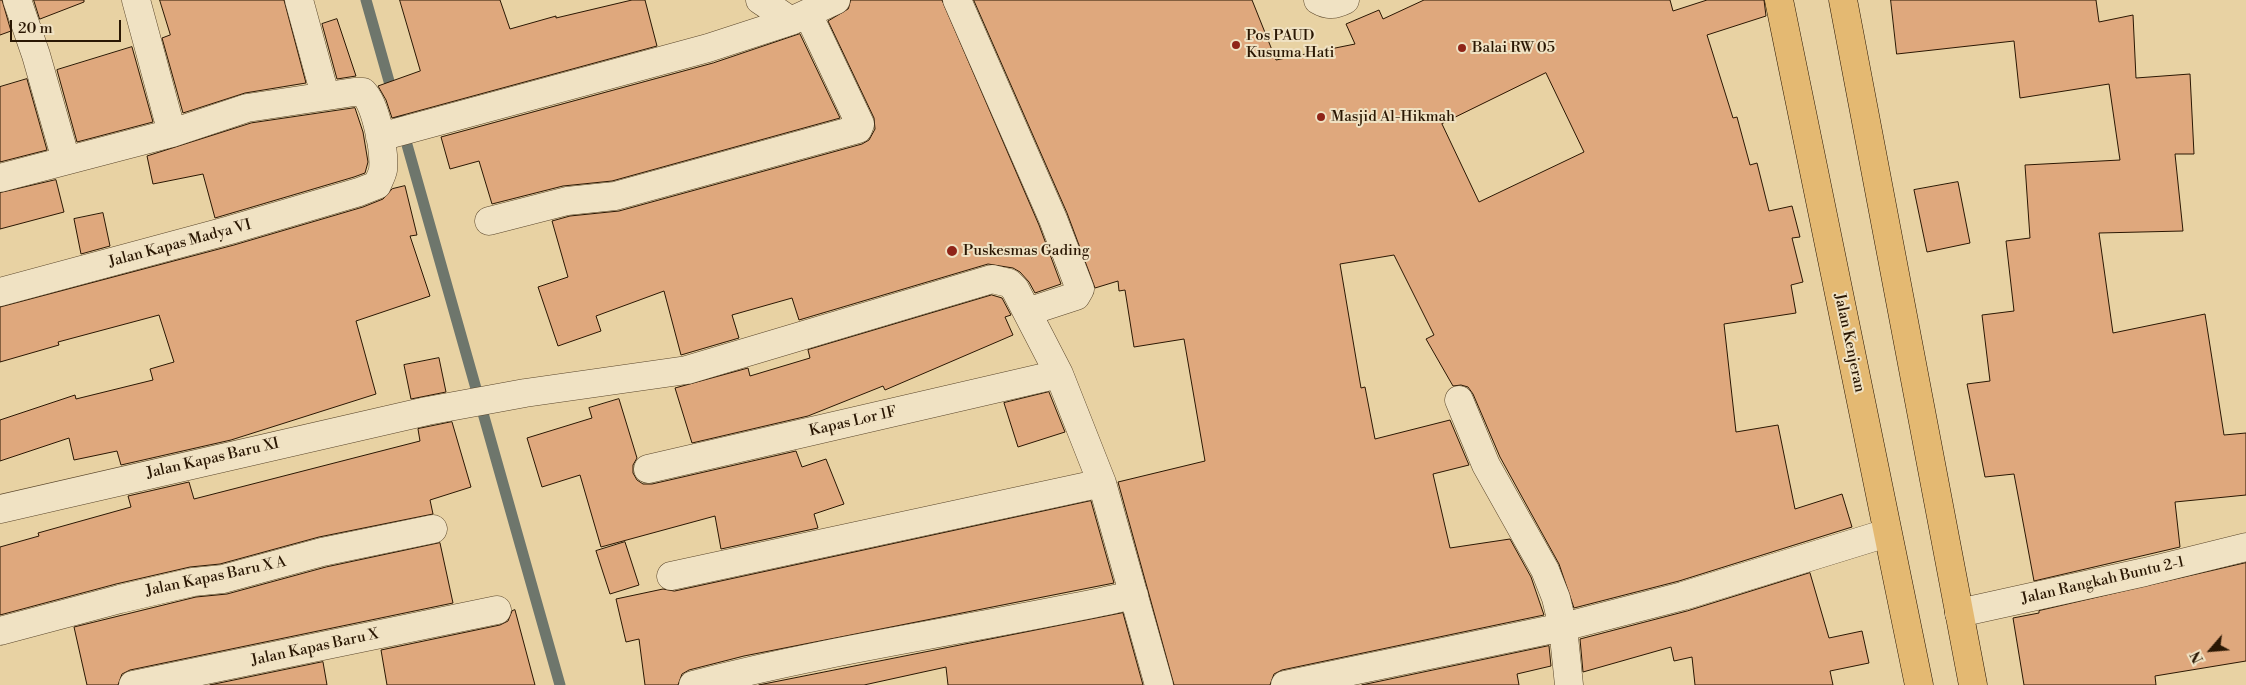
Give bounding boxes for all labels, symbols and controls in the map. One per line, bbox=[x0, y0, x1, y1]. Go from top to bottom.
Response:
scale bar bbox=[12, 10, 124, 42]
text: 20 m bbox=[18, 19, 53, 38]
place label: Pos PAUD Kusuma Hati bbox=[1246, 27, 1335, 62]
marker: Pos PAUD Kusuma Hati bbox=[1230, 39, 1242, 51]
place label: Balai RW 05 bbox=[1472, 39, 1555, 57]
marker: Balai RW 05 bbox=[1456, 42, 1468, 54]
place label: Masjid Al-Hikmah bbox=[1331, 108, 1455, 126]
marker: Masjid Al-Hikmah bbox=[1315, 111, 1327, 123]
street label: Jalan Kapas Madya VI bbox=[107, 216, 253, 272]
place label: Puskesmas Gading bbox=[963, 242, 1090, 260]
marker: Puskesmas Gading bbox=[945, 244, 959, 258]
street label: Jalan Kenjeran bbox=[1830, 292, 1868, 394]
street label: Kapas Lor 1F bbox=[807, 403, 899, 441]
street label: Jalan Kapas Baru XI bbox=[145, 435, 281, 483]
street label: Jalan Kapas Baru X A bbox=[144, 553, 288, 601]
street label: Jalan Rangkah Buntu 2-1 bbox=[2020, 553, 2186, 609]
north arrow bbox=[2186, 625, 2236, 675]
street label: Jalan Kapas Baru X bbox=[250, 626, 380, 670]
text: N bbox=[2187, 648, 2208, 666]

